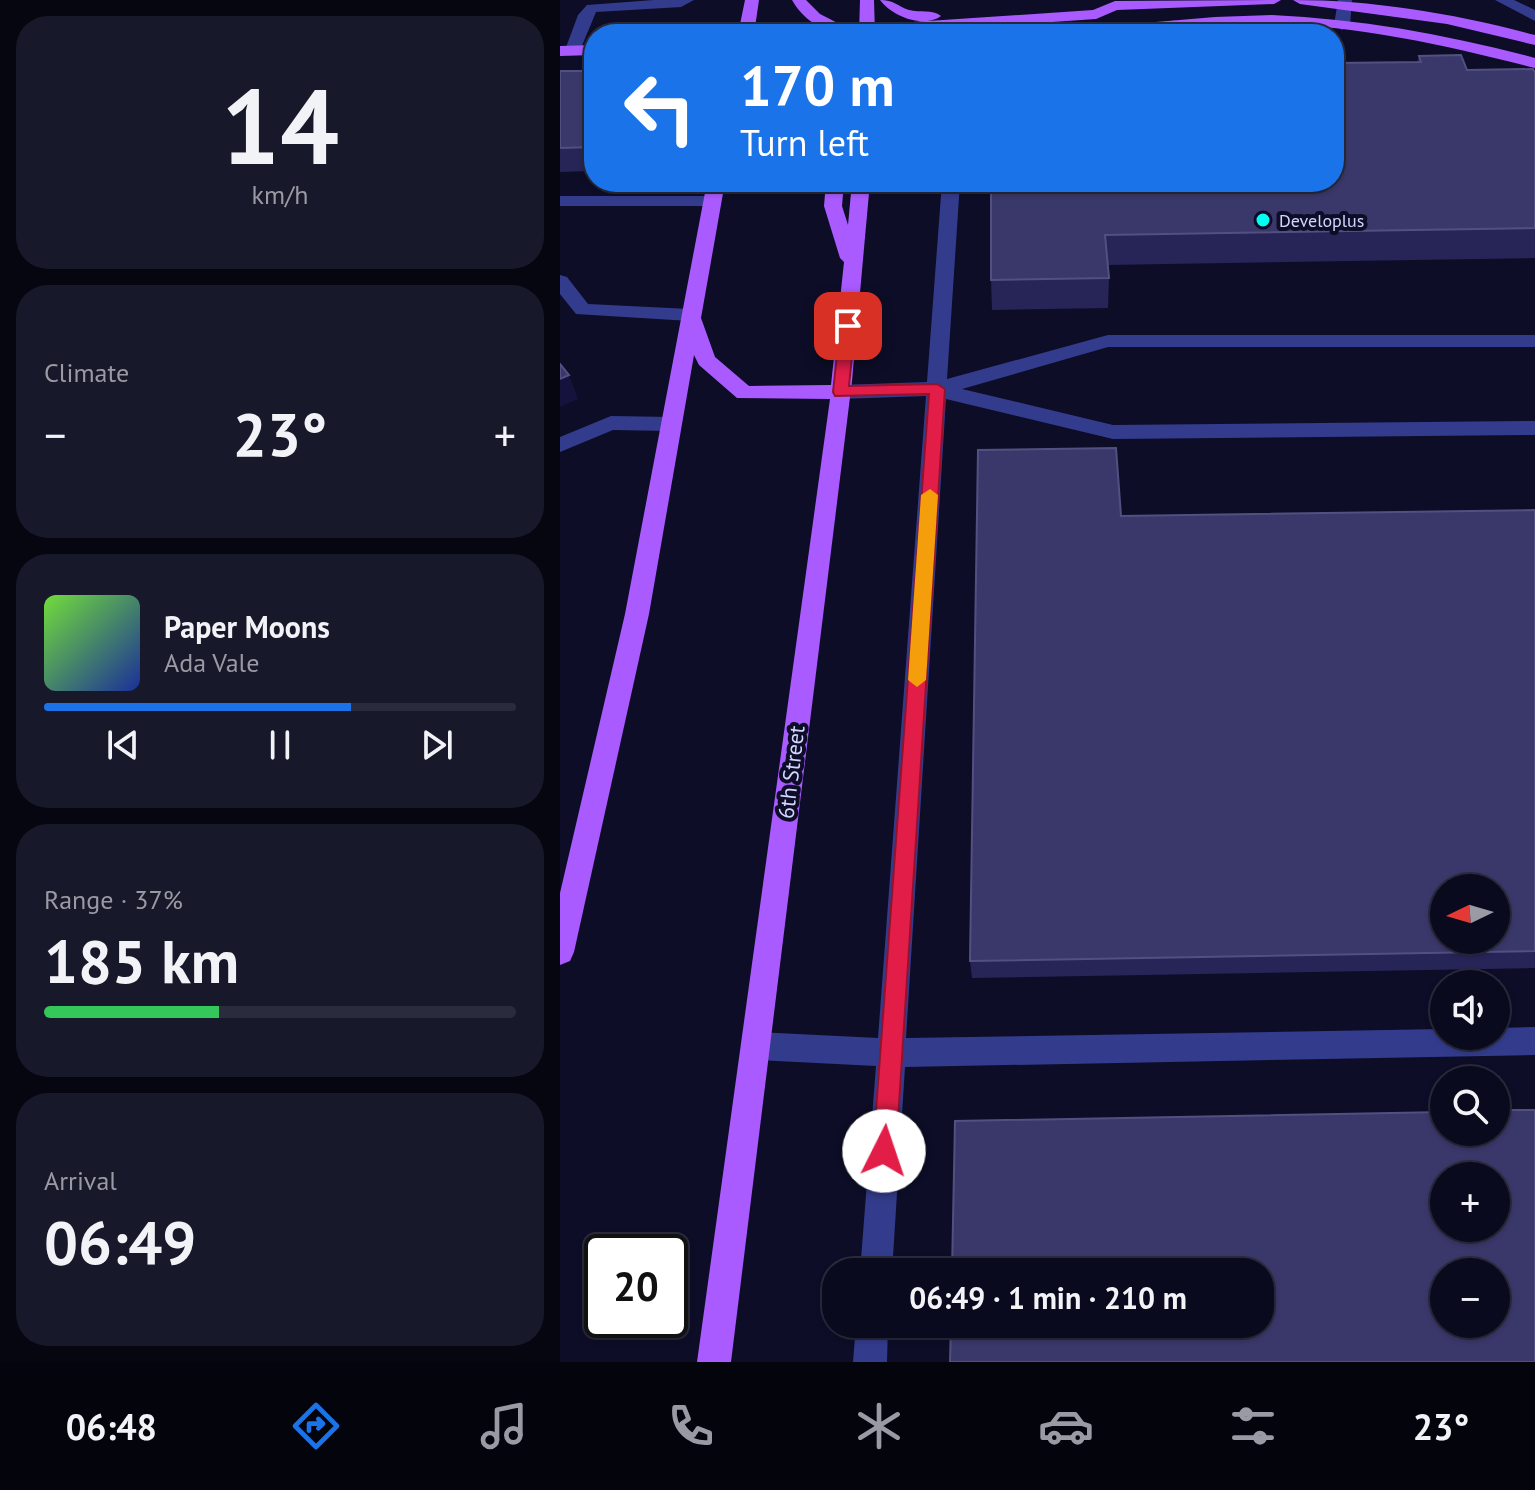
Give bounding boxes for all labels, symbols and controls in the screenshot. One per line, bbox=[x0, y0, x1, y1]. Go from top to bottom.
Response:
text: 170 m bbox=[740, 49, 895, 121]
icon: left bbox=[608, 56, 712, 160]
text: 14 bbox=[221, 58, 339, 193]
text: Turn left bbox=[740, 119, 869, 166]
text: km/h bbox=[252, 178, 309, 211]
place label: Developlus bbox=[1279, 209, 1364, 232]
marker: Developlus bbox=[1254, 211, 1272, 229]
pin bbox=[814, 292, 882, 360]
icon: arrive bbox=[826, 304, 870, 348]
text: Climate bbox=[44, 356, 129, 389]
text: 23° bbox=[233, 395, 327, 473]
text: − bbox=[44, 406, 66, 463]
text: + bbox=[494, 406, 516, 463]
text: Paper Moons bbox=[164, 607, 330, 646]
text: Ada Vale bbox=[164, 646, 259, 679]
icon: previous bbox=[101, 723, 145, 767]
icon: pause bbox=[258, 723, 302, 767]
icon: next bbox=[415, 723, 459, 767]
street label: 6th Street bbox=[771, 723, 811, 820]
north arrow bbox=[1430, 874, 1510, 954]
map controls bbox=[1430, 874, 1510, 1338]
text: Range · 37% bbox=[44, 883, 183, 916]
text: 185 km bbox=[44, 922, 239, 1000]
button: sound bbox=[1430, 970, 1510, 1050]
button: search bbox=[1430, 1066, 1510, 1146]
position arrow bbox=[842, 1109, 926, 1193]
button: + bbox=[1430, 1162, 1510, 1242]
text: Arrival bbox=[44, 1164, 117, 1197]
text: 06:49 bbox=[44, 1203, 196, 1281]
speed limit sign: 20 bbox=[584, 1234, 688, 1338]
button: − bbox=[1430, 1258, 1510, 1338]
text: 06:49 · 1 min · 210 m bbox=[909, 1278, 1187, 1317]
icon: directions bbox=[288, 1398, 344, 1454]
icon: music bbox=[476, 1398, 532, 1454]
icon: phone bbox=[663, 1398, 719, 1454]
icon: climate bbox=[851, 1398, 907, 1454]
icon: car bbox=[1038, 1398, 1094, 1454]
icon: filters bbox=[1225, 1398, 1281, 1454]
text: 06:48 bbox=[66, 1403, 157, 1450]
text: 23° bbox=[1413, 1403, 1469, 1450]

